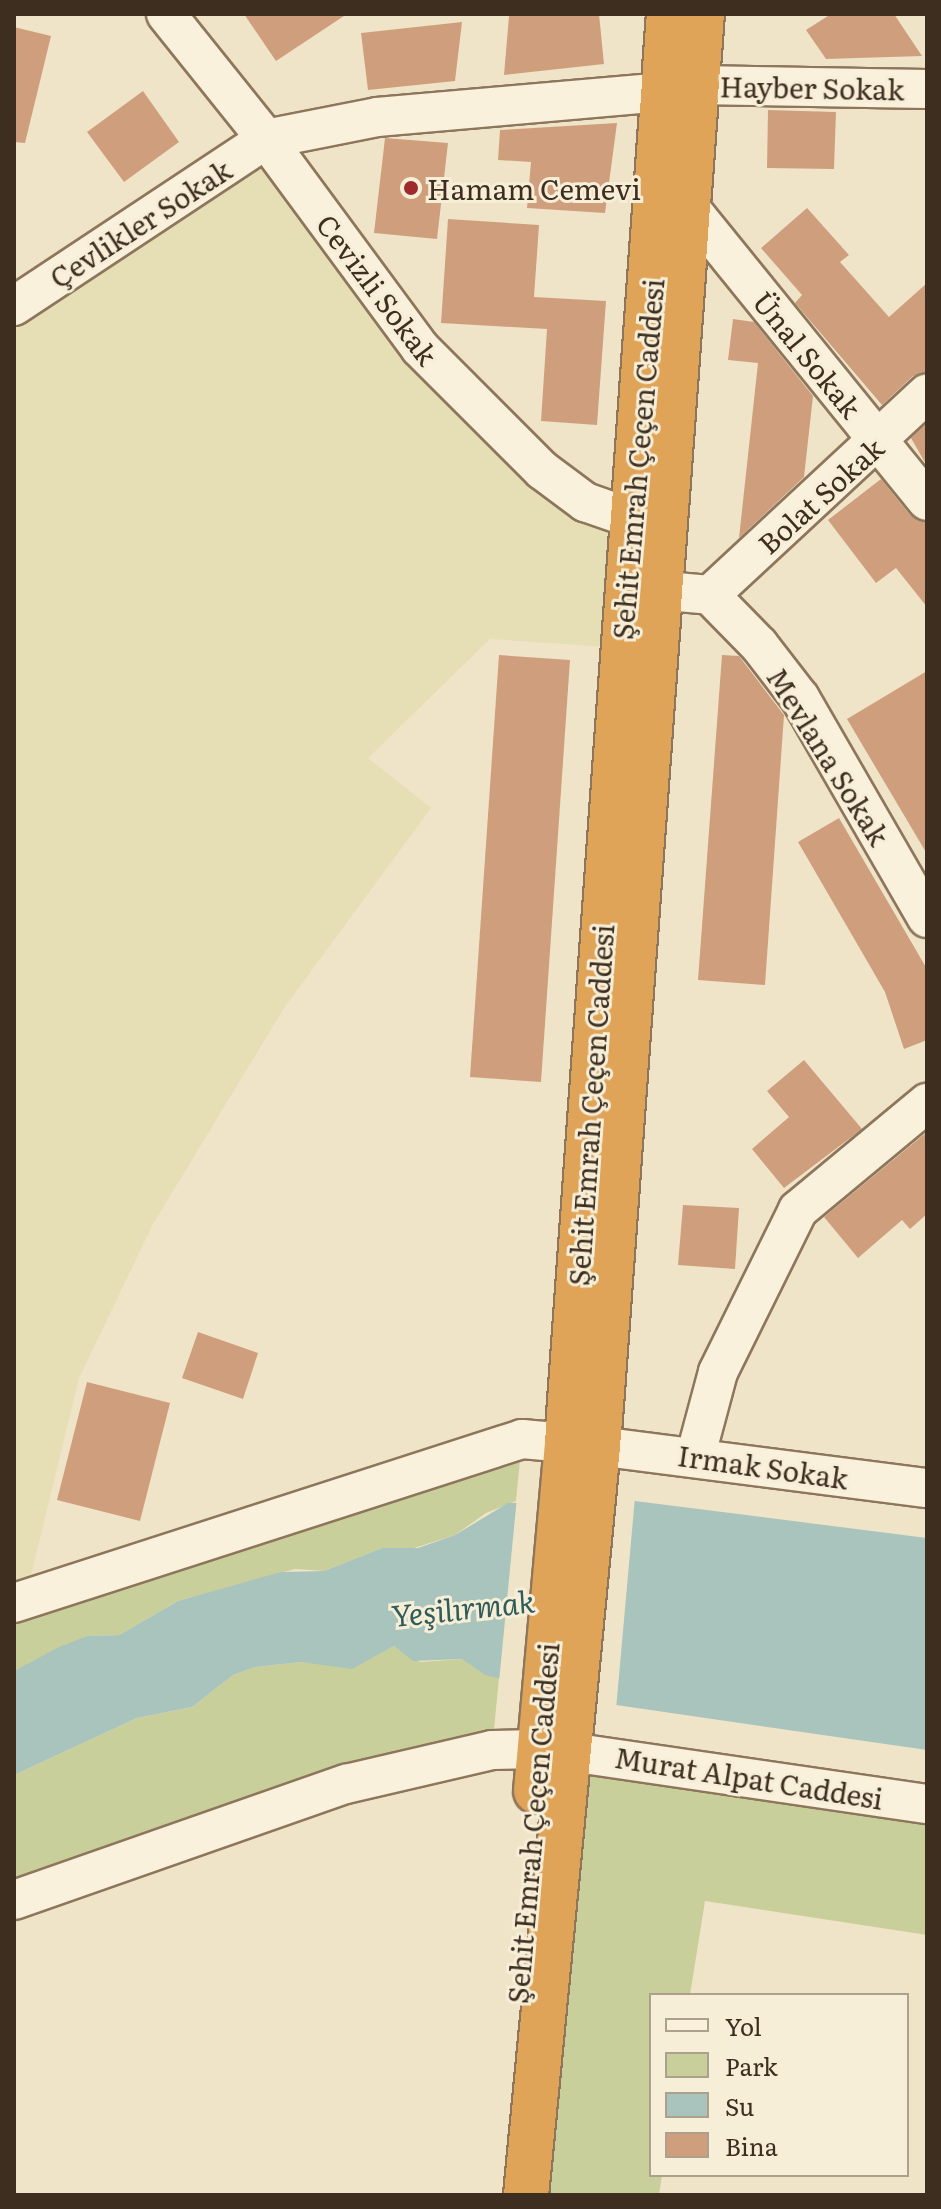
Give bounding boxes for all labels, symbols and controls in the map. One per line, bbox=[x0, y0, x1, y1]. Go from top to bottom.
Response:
street label: Hayber Sokak bbox=[719, 69, 905, 105]
street label: Çevlikler Sokak bbox=[43, 152, 237, 294]
place label: Hamam Cemevi bbox=[427, 171, 641, 205]
marker: Hamam Cemevi bbox=[402, 179, 420, 197]
street label: Cevizli Sokak bbox=[311, 207, 445, 371]
street label: Şehit Emrah Çeçen Caddesi bbox=[604, 277, 670, 641]
street label: Ünal Sokak bbox=[747, 284, 869, 424]
street label: Bolat Sokak bbox=[750, 430, 890, 560]
street label: Mevlana Sokak bbox=[761, 661, 897, 851]
street label: Şehit Emrah Çeçen Caddesi bbox=[561, 923, 619, 1287]
street label: Irmak Sokak bbox=[676, 1437, 850, 1495]
water label: Yeşilırmak bbox=[389, 1582, 537, 1632]
street label: Şehit Emrah Çeçen Caddesi bbox=[499, 1641, 565, 2005]
street label: Murat Alpat Caddesi bbox=[612, 1739, 886, 1815]
legend bbox=[649, 1993, 909, 2177]
text: Yol bbox=[725, 2008, 762, 2043]
text: Park bbox=[725, 2048, 778, 2083]
text: Su bbox=[725, 2088, 754, 2123]
text: Bina bbox=[725, 2128, 778, 2163]

